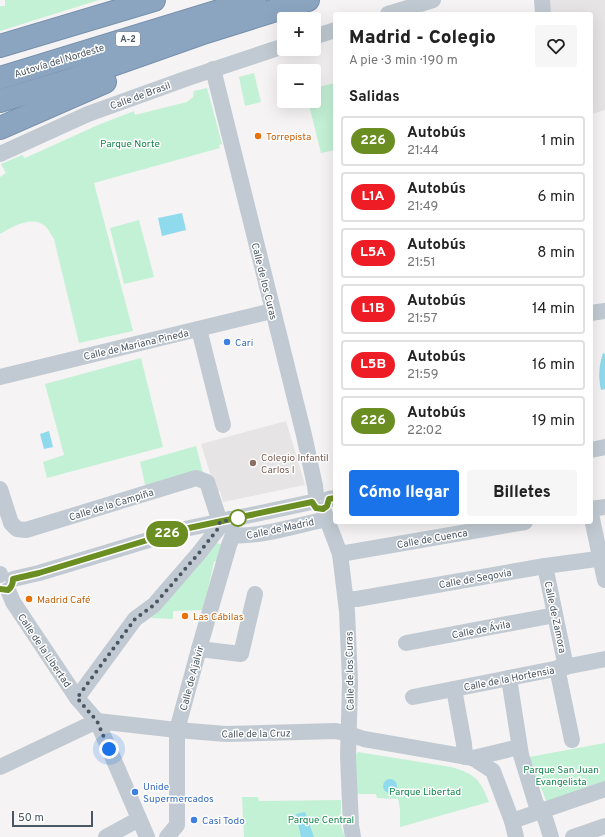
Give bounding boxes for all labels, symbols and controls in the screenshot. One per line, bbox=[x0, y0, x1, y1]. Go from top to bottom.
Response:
map controls bbox=[277, 12, 321, 108]
button: + bbox=[277, 12, 321, 56]
button: heart bbox=[535, 25, 577, 67]
text: Madrid - Colegio bbox=[349, 26, 496, 50]
road number: A-2 bbox=[116, 32, 140, 46]
street label: Autovía del Nordeste bbox=[13, 42, 106, 81]
text: A pie · 3 min · 190 m bbox=[349, 53, 458, 69]
button: − bbox=[277, 64, 321, 108]
street label: Calle de Brasil bbox=[108, 79, 173, 113]
text: Salidas bbox=[349, 88, 400, 107]
text: Autobús bbox=[407, 124, 466, 143]
marker: Torrepista bbox=[253, 131, 263, 141]
place label: Torrepista bbox=[266, 131, 311, 144]
text: 226 bbox=[360, 132, 386, 149]
text: 1 min bbox=[541, 132, 575, 151]
park label: Parque Norte bbox=[100, 138, 160, 151]
text: 21:44 bbox=[407, 143, 439, 159]
text: Autobús bbox=[407, 180, 466, 199]
text: L1A bbox=[361, 188, 385, 205]
text: 6 min bbox=[538, 188, 575, 207]
text: 21:49 bbox=[407, 199, 438, 215]
text: Autobús bbox=[407, 236, 466, 255]
street label: Calle de los Curas bbox=[248, 241, 279, 322]
text: L5A bbox=[360, 244, 386, 261]
text: 8 min bbox=[537, 244, 575, 263]
text: 21:51 bbox=[407, 255, 436, 271]
text: Autobús bbox=[407, 292, 466, 311]
text: L1B bbox=[361, 300, 385, 317]
text: 14 min bbox=[532, 300, 575, 319]
text: 21:57 bbox=[407, 311, 437, 327]
street label: Calle de Mariana Pineda bbox=[83, 327, 190, 364]
marker: Cari bbox=[222, 337, 232, 347]
place label: Cari bbox=[235, 337, 253, 350]
text: Autobús bbox=[407, 348, 466, 367]
text: L5B bbox=[360, 356, 386, 373]
text: 16 min bbox=[532, 356, 575, 375]
text: 21:59 bbox=[407, 367, 438, 383]
text: Autobús bbox=[407, 404, 466, 423]
text: 226 bbox=[360, 412, 386, 429]
text: 19 min bbox=[532, 412, 575, 431]
text: 22:02 bbox=[407, 423, 442, 439]
place label: Colegio Infantil Carlos I bbox=[261, 452, 329, 477]
marker: Colegio Infantil Carlos I bbox=[248, 458, 258, 468]
button: Cómo llegar bbox=[349, 470, 459, 516]
button: Billetes bbox=[467, 470, 577, 516]
street label: Calle de la Campiña bbox=[68, 486, 155, 524]
unlabelled marker bbox=[229, 509, 247, 527]
street label: Calle de Madrid bbox=[245, 516, 315, 543]
line badge: 226 bbox=[144, 521, 190, 547]
text: 226 bbox=[154, 525, 180, 542]
street label: Calle de Cuenca bbox=[396, 527, 469, 552]
street label: Calle de Segovia bbox=[438, 567, 513, 592]
street label: Calle de Zamora bbox=[541, 580, 568, 654]
marker: Madrid Café bbox=[24, 594, 34, 604]
place label: Madrid Café bbox=[37, 594, 90, 607]
street label: Calle de la Libertad bbox=[14, 611, 73, 690]
marker: Las Cábilas bbox=[180, 611, 190, 621]
place label: Las Cábilas bbox=[193, 611, 244, 624]
street label: Calle de Ávila bbox=[451, 618, 512, 643]
street label: Calle de los Curas bbox=[343, 631, 358, 711]
street label: Calle de Ajalvir bbox=[178, 644, 207, 712]
street label: Calle de la Hortensia bbox=[463, 664, 556, 695]
street label: Calle de la Cruz bbox=[221, 727, 291, 742]
your location bbox=[99, 739, 119, 759]
park label: Parque San Juan Evangelista bbox=[523, 764, 599, 789]
place label: Unide Supermercados bbox=[143, 781, 214, 806]
park label: Parque Libertad bbox=[389, 786, 461, 799]
marker: Unide Supermercados bbox=[130, 787, 140, 797]
scale bar bbox=[12, 809, 93, 828]
text: 50 m bbox=[18, 811, 44, 825]
park label: Parque Central bbox=[288, 814, 354, 827]
marker: Casi Todo bbox=[189, 815, 199, 825]
place label: Casi Todo bbox=[202, 815, 245, 828]

